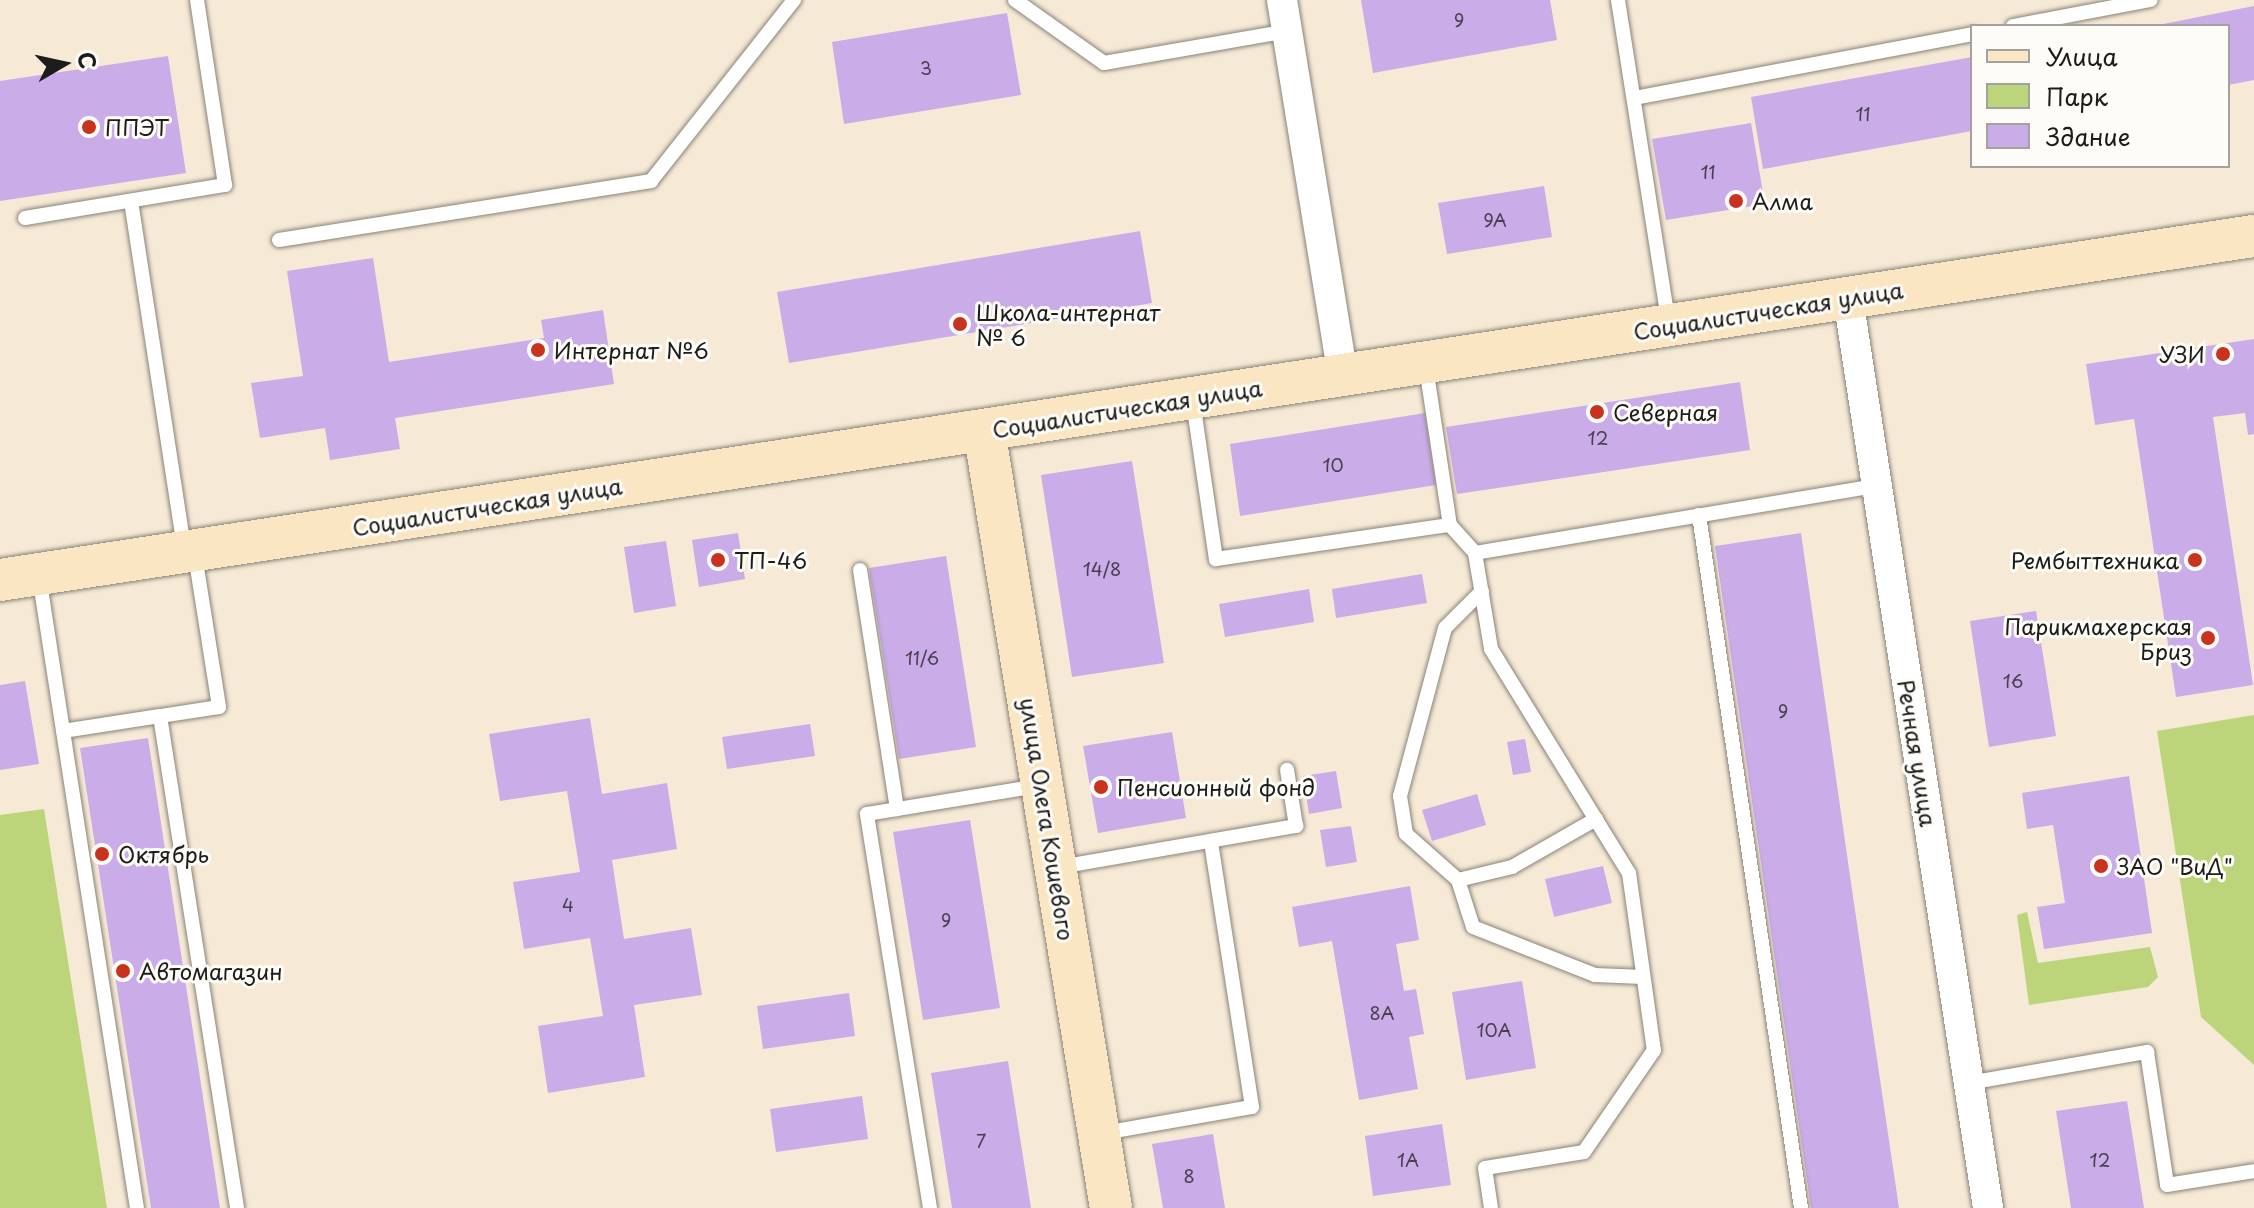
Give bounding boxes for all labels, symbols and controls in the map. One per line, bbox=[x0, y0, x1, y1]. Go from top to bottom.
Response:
house number: 9 bbox=[1454, 9, 1464, 31]
north arrow bbox=[24, 24, 104, 104]
legend bbox=[1970, 24, 2230, 168]
text: Улица bbox=[2046, 38, 2118, 74]
text: С bbox=[71, 49, 106, 71]
house number: 3 bbox=[920, 57, 932, 79]
text: Парк bbox=[2046, 78, 2108, 114]
house number: 11 bbox=[1855, 103, 1871, 125]
place label: ППЭТ bbox=[105, 114, 169, 140]
marker: ППЭТ bbox=[80, 118, 98, 136]
text: Здание bbox=[2046, 118, 2131, 154]
house number: 11 bbox=[1700, 161, 1716, 183]
place label: Алма bbox=[1752, 188, 1813, 214]
marker: Алма bbox=[1727, 192, 1745, 210]
house number: 9А bbox=[1483, 209, 1507, 231]
street label: Социалистическая улица bbox=[1631, 276, 1905, 344]
place label: Школа-интернат № 6 bbox=[976, 298, 1160, 350]
marker: Школа-интернат № 6 bbox=[951, 315, 969, 333]
place label: Интернат №6 bbox=[554, 337, 709, 363]
marker: Интернат №6 bbox=[529, 341, 547, 359]
place label: УЗИ bbox=[2159, 341, 2205, 367]
marker: УЗИ bbox=[2212, 343, 2234, 365]
street label: Социалистическая улица bbox=[990, 374, 1264, 442]
place label: Северная bbox=[1613, 399, 1718, 425]
marker: Северная bbox=[1588, 403, 1606, 421]
house number: 12 bbox=[1588, 427, 1608, 449]
house number: 10 bbox=[1322, 454, 1344, 476]
street label: Социалистическая улица bbox=[350, 472, 624, 540]
place label: ТП-46 bbox=[734, 547, 807, 573]
place label: Рембыттехника bbox=[2011, 547, 2179, 573]
marker: ТП-46 bbox=[709, 551, 727, 569]
marker: Рембыттехника bbox=[2186, 551, 2204, 569]
house number: 14/8 bbox=[1083, 558, 1121, 580]
place label: Парикмахерская Бриз bbox=[2004, 612, 2192, 664]
marker: Парикмахерская Бриз bbox=[2199, 629, 2217, 647]
house number: 11/6 bbox=[905, 647, 939, 669]
house number: 16 bbox=[2003, 670, 2023, 692]
street label: Речная улица bbox=[1893, 677, 1943, 829]
street label: улица Олега Кошевого bbox=[1016, 694, 1080, 944]
house number: 9 bbox=[1778, 700, 1788, 722]
place label: Пенсионный фонд bbox=[1117, 774, 1315, 800]
marker: Пенсионный фонд bbox=[1092, 778, 1110, 796]
place label: Октябрь bbox=[118, 841, 209, 867]
marker: Октябрь bbox=[93, 845, 111, 863]
place label: ЗАО "ВиД" bbox=[2117, 853, 2234, 879]
marker: ЗАО "ВиД" bbox=[2092, 857, 2110, 875]
house number: 4 bbox=[562, 894, 574, 916]
house number: 9 bbox=[941, 909, 951, 931]
place label: Автомагазин bbox=[139, 958, 282, 984]
marker: Автомагазин bbox=[114, 962, 132, 980]
house number: 8А bbox=[1369, 1002, 1395, 1024]
house number: 10А bbox=[1476, 1019, 1512, 1041]
house number: 7 bbox=[976, 1130, 986, 1152]
house number: 1А bbox=[1397, 1149, 1419, 1171]
house number: 12 bbox=[2090, 1149, 2110, 1171]
house number: 8 bbox=[1183, 1165, 1195, 1187]

